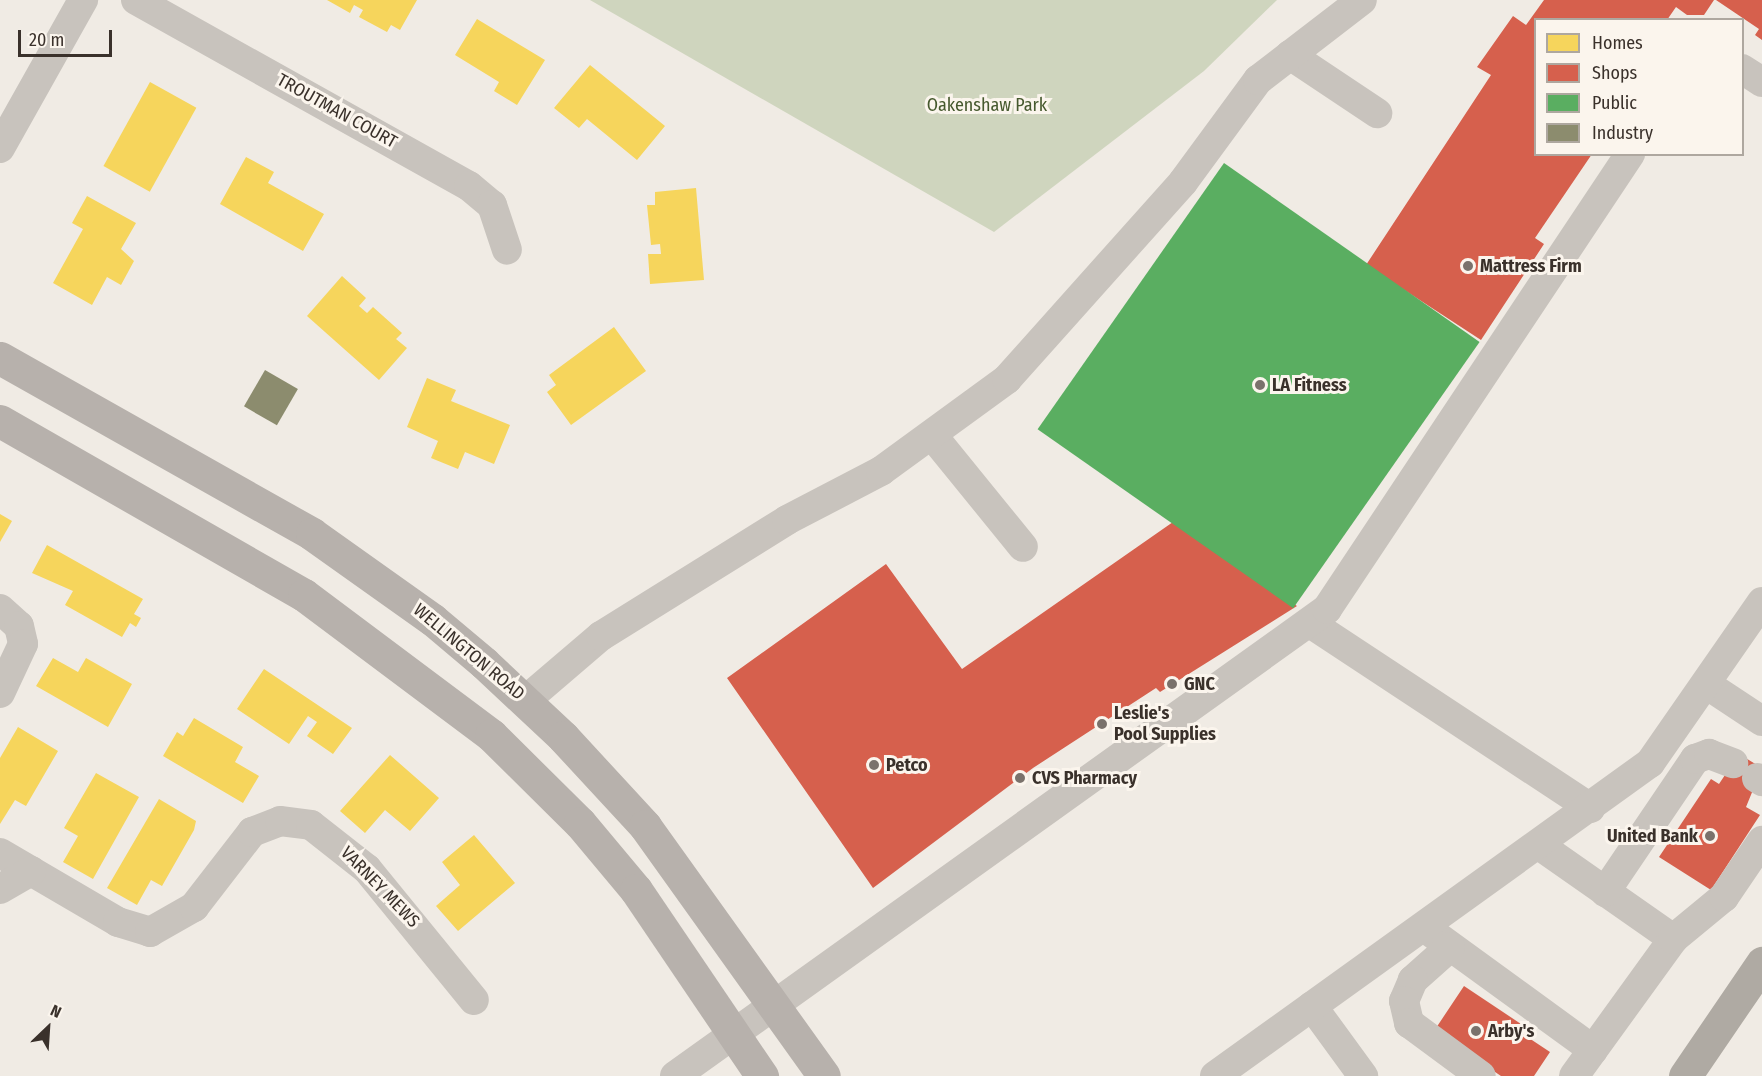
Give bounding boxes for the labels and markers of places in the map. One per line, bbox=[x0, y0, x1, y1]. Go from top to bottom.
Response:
place label: Mattress Firm bbox=[1480, 255, 1582, 277]
marker: Mattress Firm bbox=[1461, 259, 1475, 273]
place label: LA Fitness bbox=[1272, 374, 1347, 396]
marker: LA Fitness bbox=[1253, 378, 1267, 392]
place label: GNC bbox=[1184, 673, 1215, 695]
marker: GNC bbox=[1165, 677, 1179, 691]
place label: Leslie's Pool Supplies bbox=[1114, 703, 1216, 746]
marker: Leslie's Pool Supplies bbox=[1095, 717, 1109, 731]
place label: Petco bbox=[886, 754, 927, 776]
marker: Petco bbox=[867, 758, 881, 772]
place label: CVS Pharmacy bbox=[1032, 767, 1137, 789]
marker: CVS Pharmacy bbox=[1013, 771, 1027, 785]
place label: United Bank bbox=[1607, 825, 1698, 847]
marker: United Bank bbox=[1703, 829, 1717, 843]
place label: Arby's bbox=[1488, 1020, 1534, 1042]
marker: Arby's bbox=[1469, 1024, 1483, 1038]

